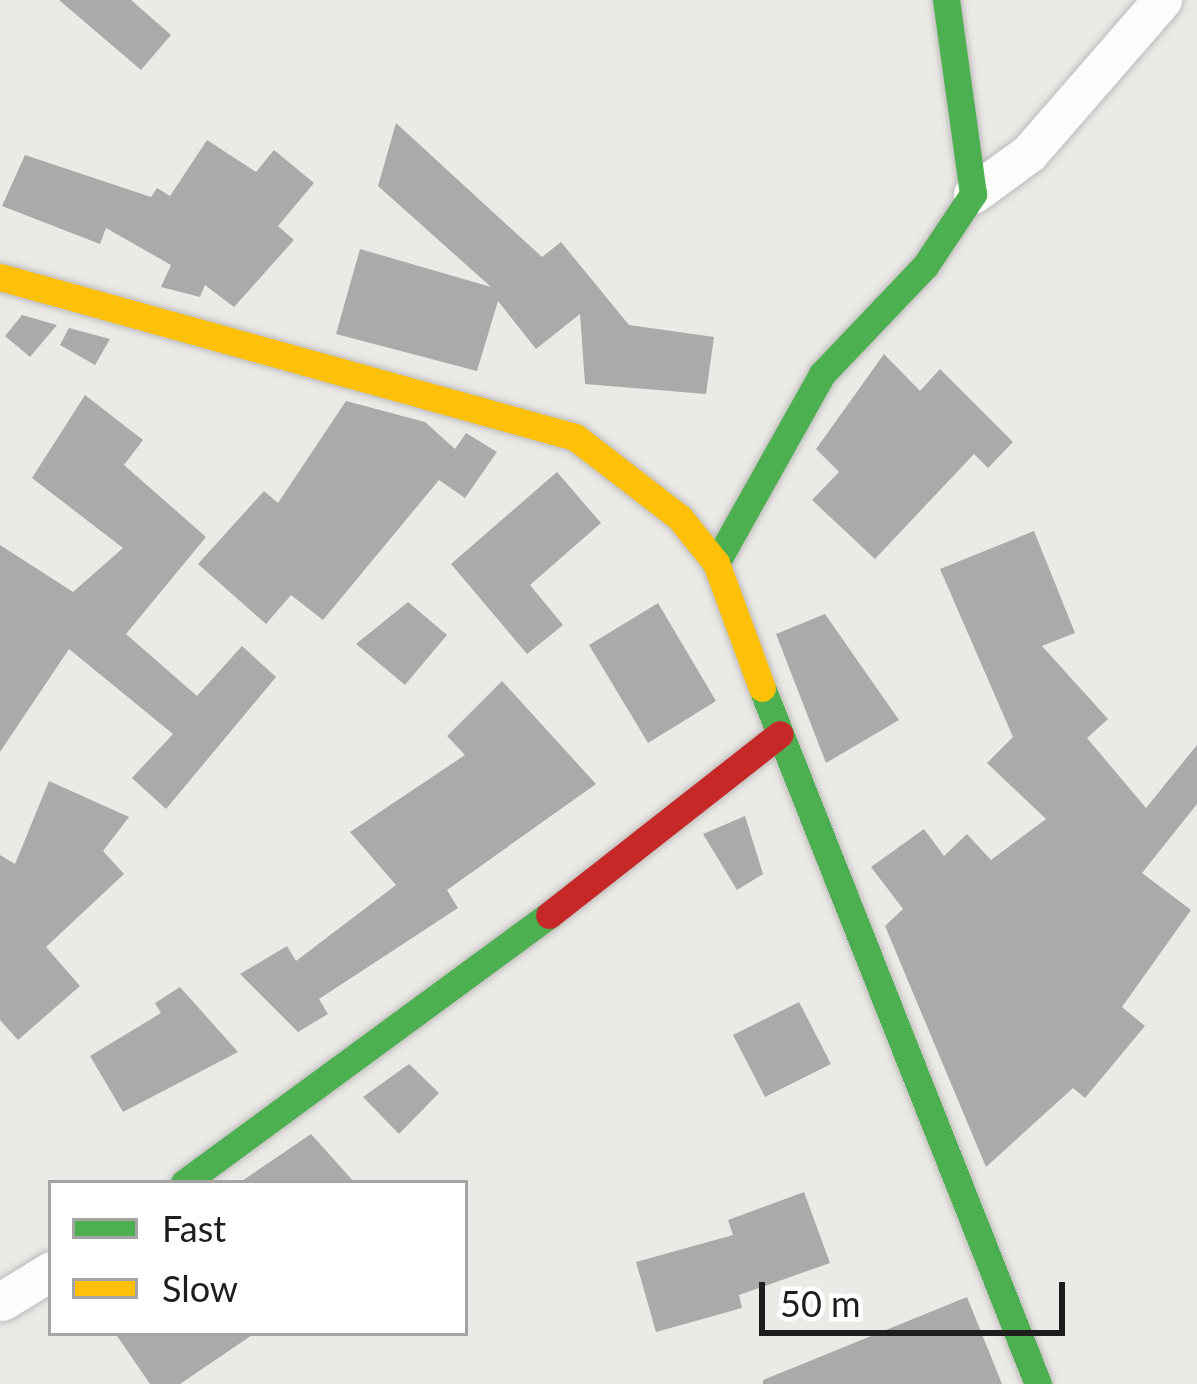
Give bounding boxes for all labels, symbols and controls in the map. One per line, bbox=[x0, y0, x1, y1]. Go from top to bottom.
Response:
legend bbox=[48, 1180, 468, 1336]
text: Fast bbox=[162, 1206, 226, 1250]
scale bar bbox=[765, 1258, 1071, 1332]
text: Slow bbox=[162, 1266, 238, 1310]
text: 50 m bbox=[780, 1281, 861, 1325]

